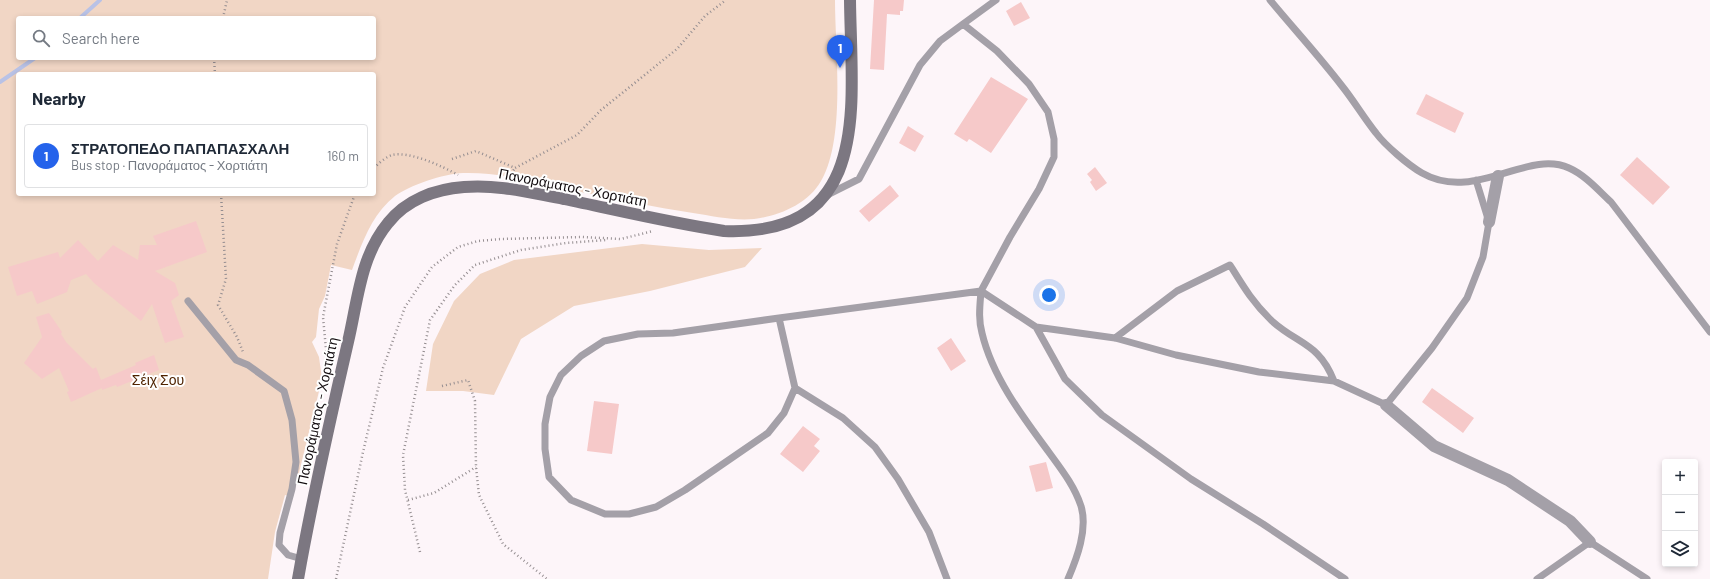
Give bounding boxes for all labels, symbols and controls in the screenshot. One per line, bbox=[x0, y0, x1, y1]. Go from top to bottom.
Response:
search box bbox=[16, 16, 376, 60]
icon: search bbox=[30, 27, 52, 49]
text: Search here bbox=[62, 29, 140, 47]
pin: 1 bbox=[827, 35, 853, 68]
text: Nearby bbox=[32, 88, 86, 108]
text: ΣΤΡΑΤΟΠΕΔΟ ΠΑΠΑΠΑΣΧΑΛΗ bbox=[71, 139, 289, 157]
text: 1 bbox=[44, 148, 48, 164]
text: 160 m bbox=[327, 148, 359, 164]
text: Bus stop · Πανοράματος - Χορτιάτη bbox=[71, 157, 268, 173]
street label: Πανοράματος - Χορτιάτη bbox=[497, 164, 649, 210]
your location bbox=[1039, 285, 1059, 305]
street label: Πανοράματος - Χορτιάτη bbox=[293, 336, 341, 486]
park label: Σέιχ Σου bbox=[132, 371, 184, 388]
map controls bbox=[1662, 459, 1698, 567]
button: + bbox=[1662, 459, 1698, 495]
button: − bbox=[1662, 495, 1698, 531]
button: layers bbox=[1662, 531, 1698, 567]

